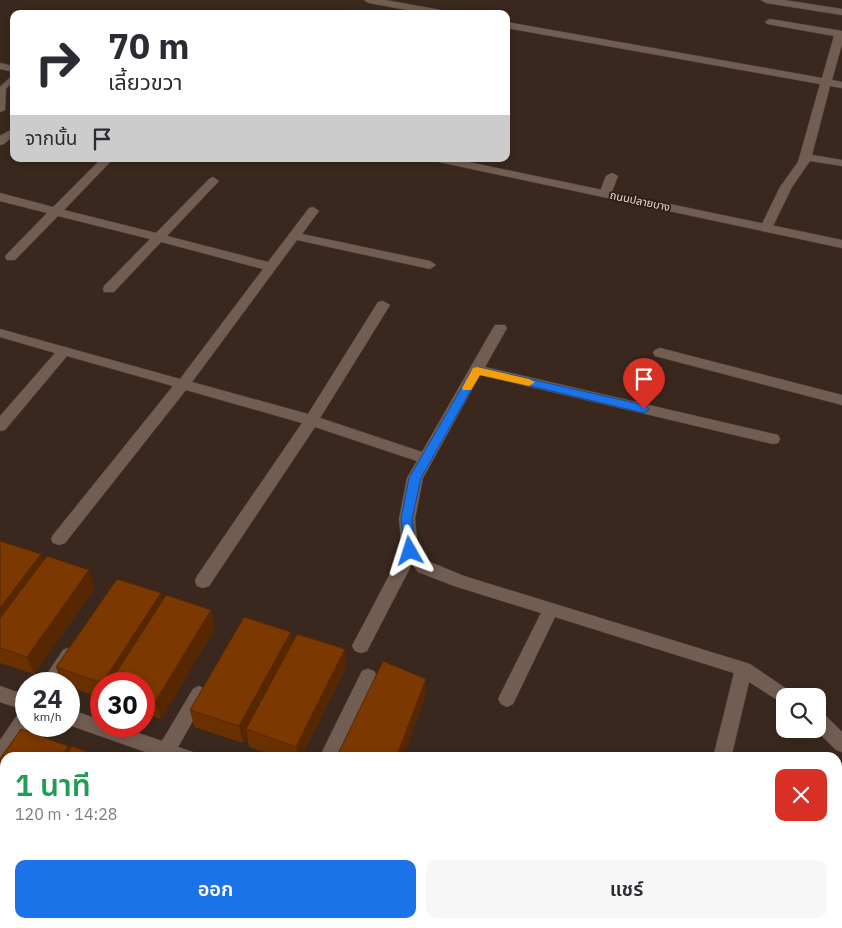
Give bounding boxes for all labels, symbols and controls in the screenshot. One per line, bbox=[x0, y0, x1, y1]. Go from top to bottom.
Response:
text: 70 m bbox=[108, 23, 190, 69]
icon: right bbox=[25, 30, 90, 95]
text: เลี้ยวขวา bbox=[108, 67, 183, 96]
icon: arrive bbox=[88, 125, 116, 153]
text: จากนั้น bbox=[25, 126, 78, 150]
street label: ถนนปลายบาง bbox=[609, 188, 671, 214]
pin bbox=[623, 358, 665, 409]
icon: arrive bbox=[630, 365, 658, 393]
position arrow bbox=[383, 524, 435, 576]
speed limit sign: 30 bbox=[90, 672, 155, 737]
text: 24 bbox=[32, 682, 63, 715]
map controls bbox=[776, 688, 826, 738]
button: search bbox=[776, 688, 826, 738]
text: km/h bbox=[33, 709, 62, 724]
text: 1 นาที bbox=[15, 765, 91, 804]
button: close bbox=[775, 769, 827, 821]
text: 120 m · 14:28 bbox=[15, 804, 117, 824]
button: ออก bbox=[15, 860, 416, 918]
button: แชร์ bbox=[426, 860, 827, 918]

